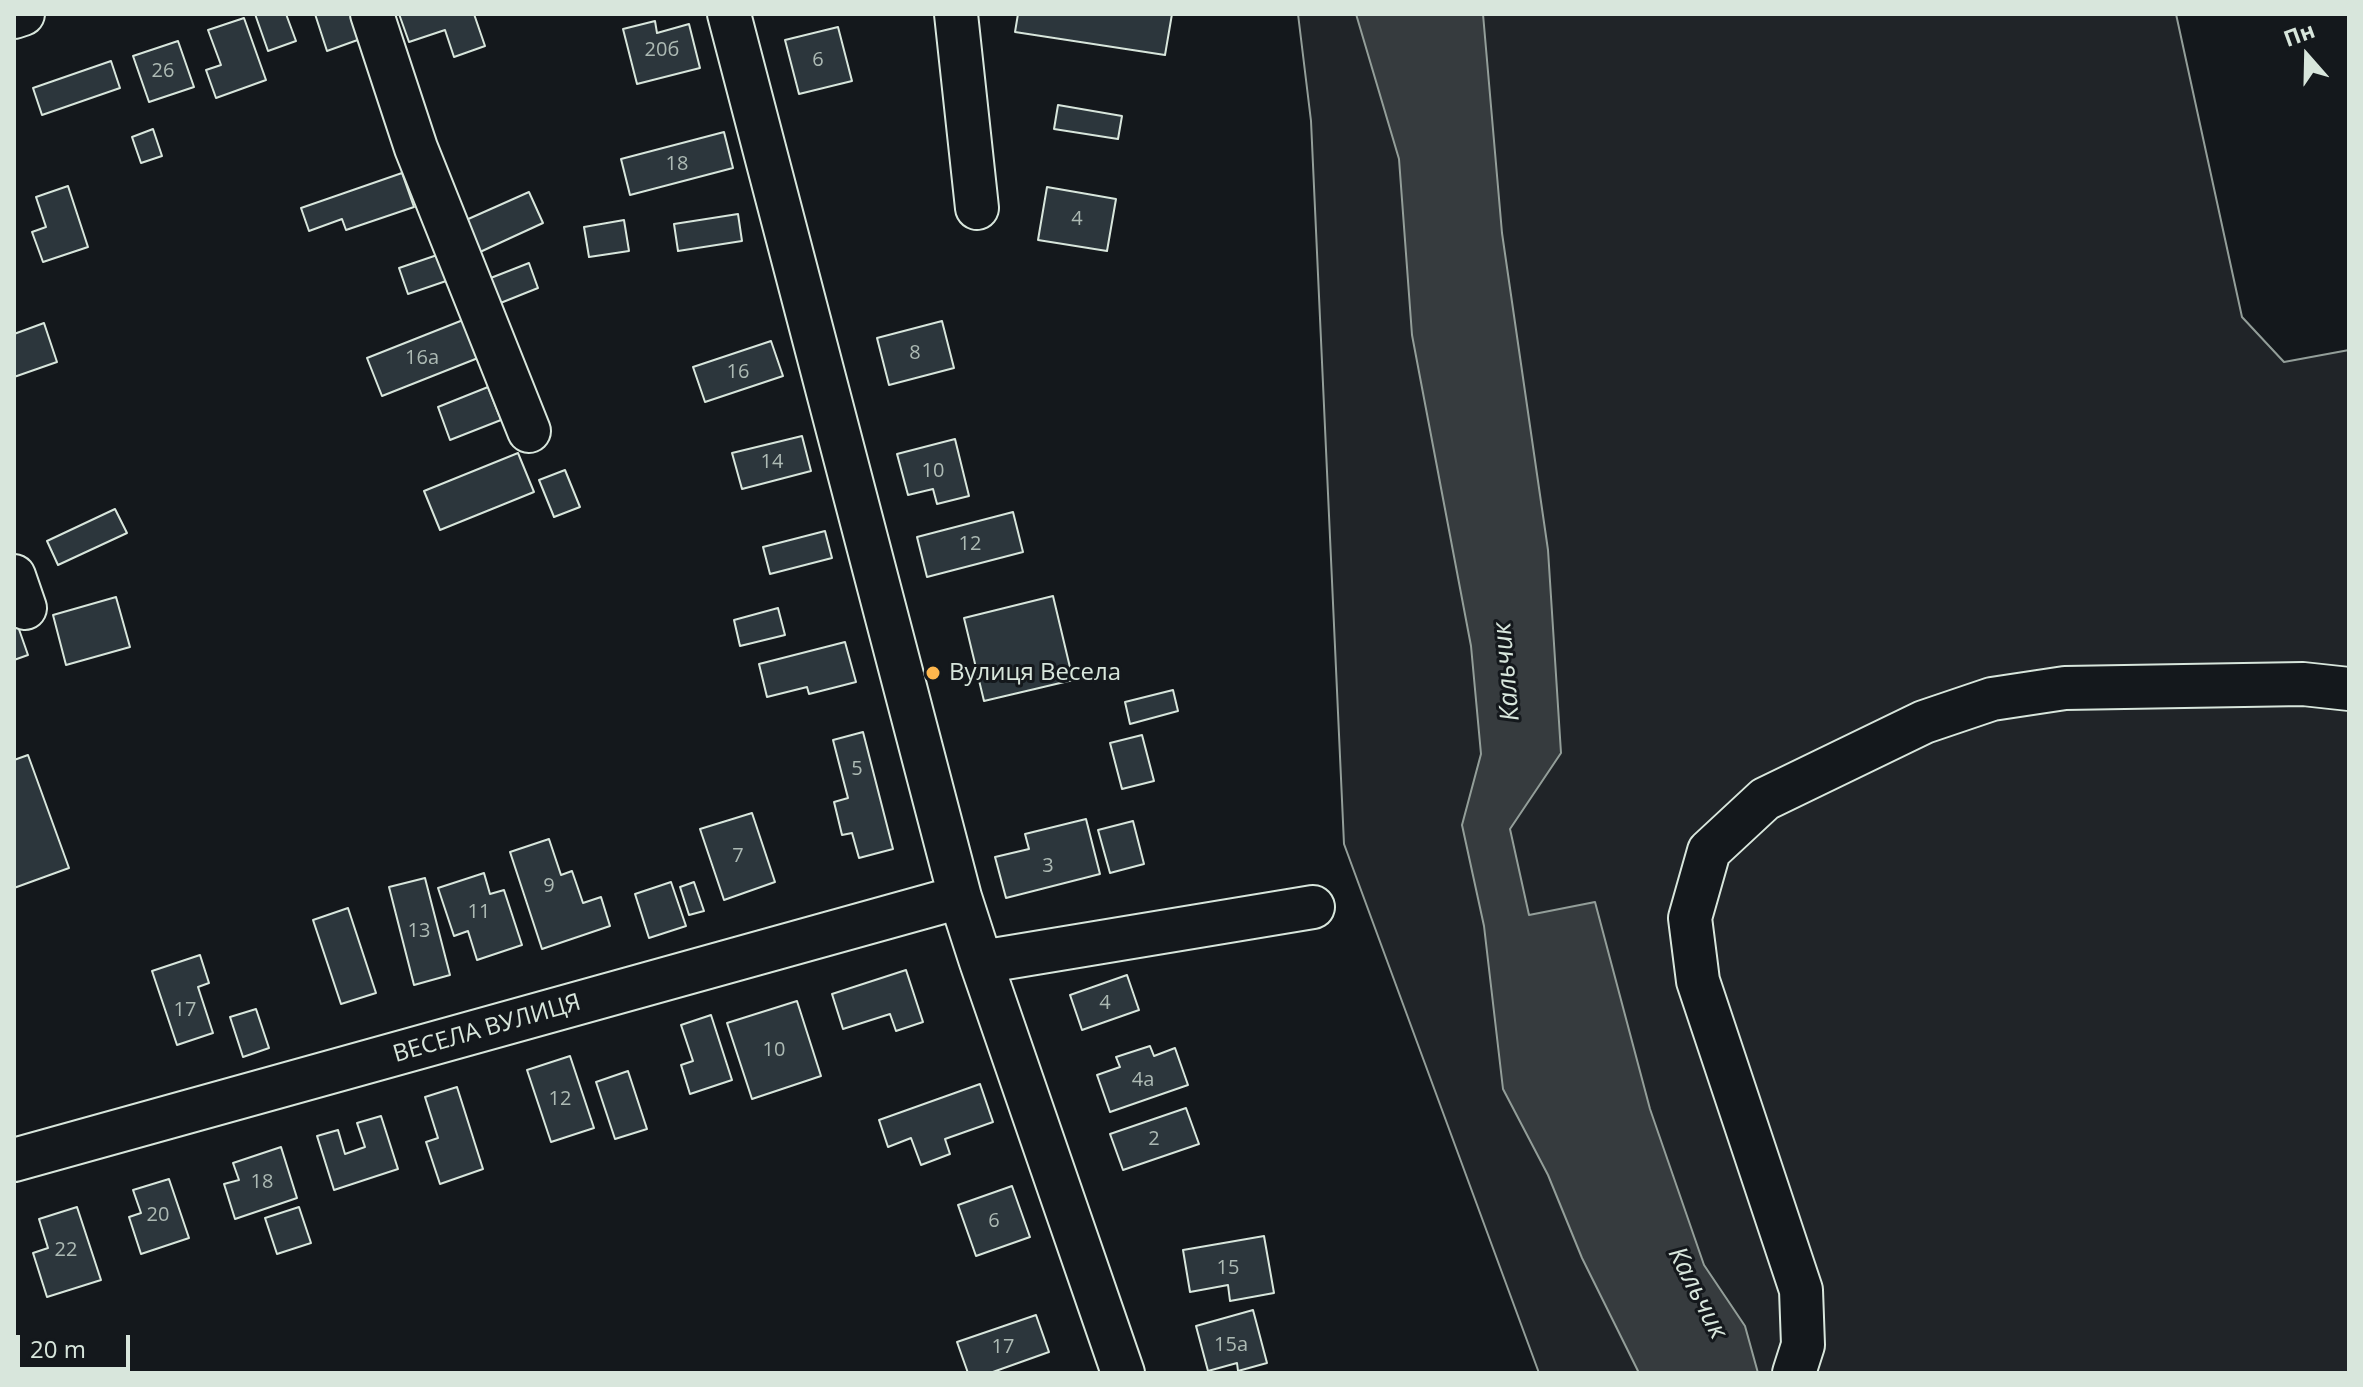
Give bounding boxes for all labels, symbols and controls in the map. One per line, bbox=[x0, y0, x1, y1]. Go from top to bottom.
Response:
text: Пн bbox=[2279, 14, 2318, 53]
north arrow bbox=[2267, 16, 2347, 96]
house number: 20б bbox=[645, 38, 679, 62]
house number: 6 bbox=[812, 48, 824, 72]
house number: 26 bbox=[152, 59, 174, 83]
house number: 18 bbox=[666, 152, 688, 176]
house number: 4 bbox=[1071, 207, 1083, 231]
house number: 8 bbox=[909, 341, 921, 365]
house number: 16а bbox=[405, 346, 439, 370]
house number: 16 bbox=[727, 360, 749, 384]
house number: 14 bbox=[761, 450, 783, 474]
house number: 10 bbox=[922, 459, 944, 483]
house number: 12 bbox=[959, 532, 981, 556]
water label: Кальчик bbox=[1487, 621, 1527, 723]
place label: Вулиця Весела bbox=[949, 659, 1121, 687]
marker: Вулиця Весела bbox=[924, 664, 942, 682]
house number: 5 bbox=[851, 757, 863, 781]
house number: 7 bbox=[732, 844, 744, 868]
house number: 3 bbox=[1042, 854, 1054, 878]
house number: 9 bbox=[543, 874, 555, 898]
house number: 11 bbox=[468, 900, 490, 924]
house number: 13 bbox=[408, 919, 430, 943]
street label: ВЕСЕЛА ВУЛИЦЯ bbox=[390, 988, 584, 1070]
house number: 4 bbox=[1099, 991, 1111, 1015]
house number: 17 bbox=[174, 998, 196, 1022]
house number: 10 bbox=[763, 1038, 785, 1062]
house number: 4а bbox=[1132, 1068, 1154, 1092]
house number: 12 bbox=[549, 1087, 571, 1111]
house number: 2 bbox=[1148, 1127, 1160, 1151]
house number: 18 bbox=[251, 1170, 273, 1194]
house number: 20 bbox=[147, 1203, 169, 1227]
house number: 6 bbox=[988, 1209, 1000, 1233]
house number: 22 bbox=[55, 1238, 77, 1262]
water label: Кальчик bbox=[1661, 1242, 1733, 1344]
house number: 15 bbox=[1217, 1256, 1239, 1280]
scale bar bbox=[20, 1319, 134, 1369]
text: 20 m bbox=[30, 1332, 86, 1365]
house number: 15а bbox=[1214, 1333, 1248, 1357]
house number: 17 bbox=[992, 1335, 1014, 1359]

